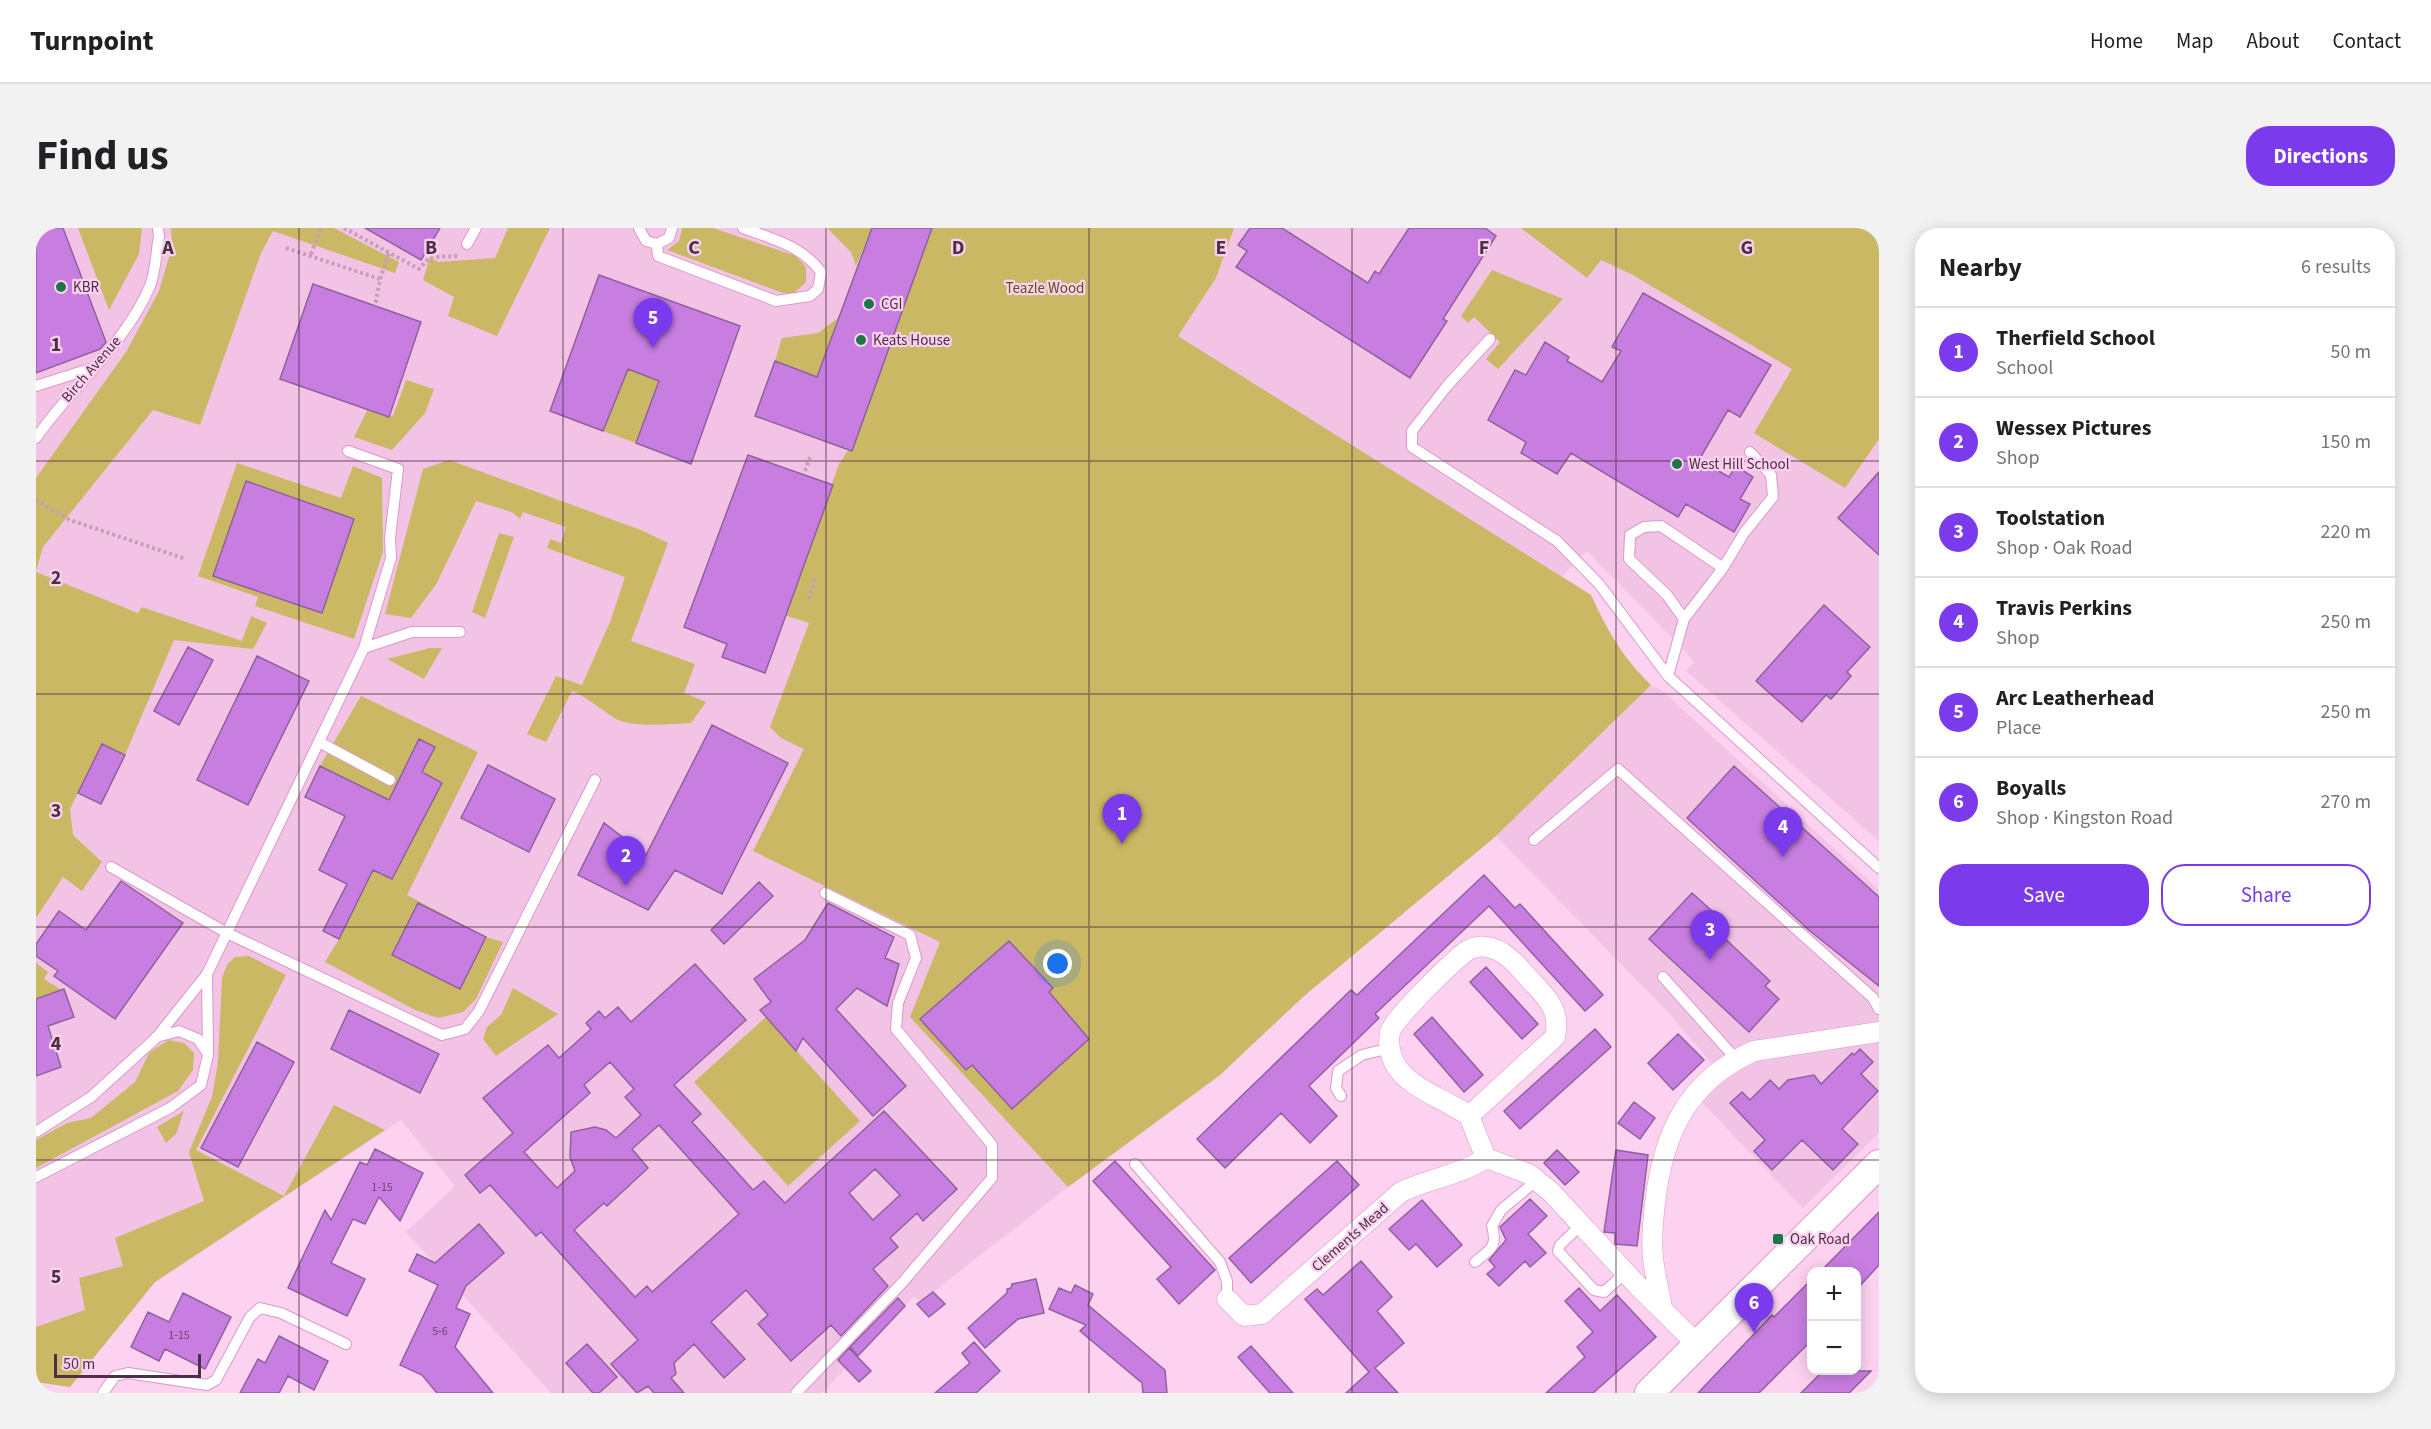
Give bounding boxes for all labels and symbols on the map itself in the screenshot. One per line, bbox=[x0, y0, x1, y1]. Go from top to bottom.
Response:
text: A bbox=[161, 234, 174, 262]
text: B bbox=[425, 234, 437, 262]
text: C bbox=[688, 234, 700, 262]
text: D bbox=[952, 234, 964, 262]
text: E bbox=[1216, 234, 1226, 262]
text: F bbox=[1479, 234, 1489, 262]
text: G bbox=[1741, 234, 1753, 262]
place label: KBR bbox=[73, 277, 100, 298]
park label: Teazle Wood bbox=[1006, 278, 1084, 299]
marker: KBR bbox=[54, 280, 68, 294]
place label: CGI bbox=[881, 294, 902, 315]
marker: CGI bbox=[862, 297, 876, 311]
pin: 5 bbox=[634, 298, 672, 348]
place label: Keats House bbox=[873, 330, 950, 351]
text: 1 bbox=[51, 331, 61, 359]
street label: Birch Avenue bbox=[57, 332, 126, 407]
marker: Keats House bbox=[854, 333, 868, 347]
place label: West Hill School bbox=[1689, 454, 1790, 475]
marker: West Hill School bbox=[1670, 457, 1684, 471]
text: 2 bbox=[51, 564, 61, 592]
pin: 1 bbox=[1102, 794, 1142, 844]
text: 3 bbox=[51, 797, 61, 825]
pin: 4 bbox=[1764, 808, 1802, 857]
pin: 2 bbox=[606, 836, 646, 886]
pin: 3 bbox=[1690, 910, 1730, 960]
your location bbox=[1043, 949, 1072, 978]
text: 4 bbox=[51, 1030, 62, 1058]
house number: 1-15 bbox=[371, 1179, 393, 1196]
street label: Clements Mead bbox=[1307, 1198, 1393, 1277]
place label: Oak Road bbox=[1790, 1229, 1850, 1250]
marker: Oak Road bbox=[1771, 1232, 1785, 1246]
text: 5 bbox=[51, 1263, 61, 1291]
pin: 6 bbox=[1734, 1284, 1774, 1333]
house number: 5-6 bbox=[432, 1323, 448, 1340]
house number: 1-15 bbox=[168, 1327, 190, 1344]
scale bar bbox=[54, 1351, 201, 1378]

